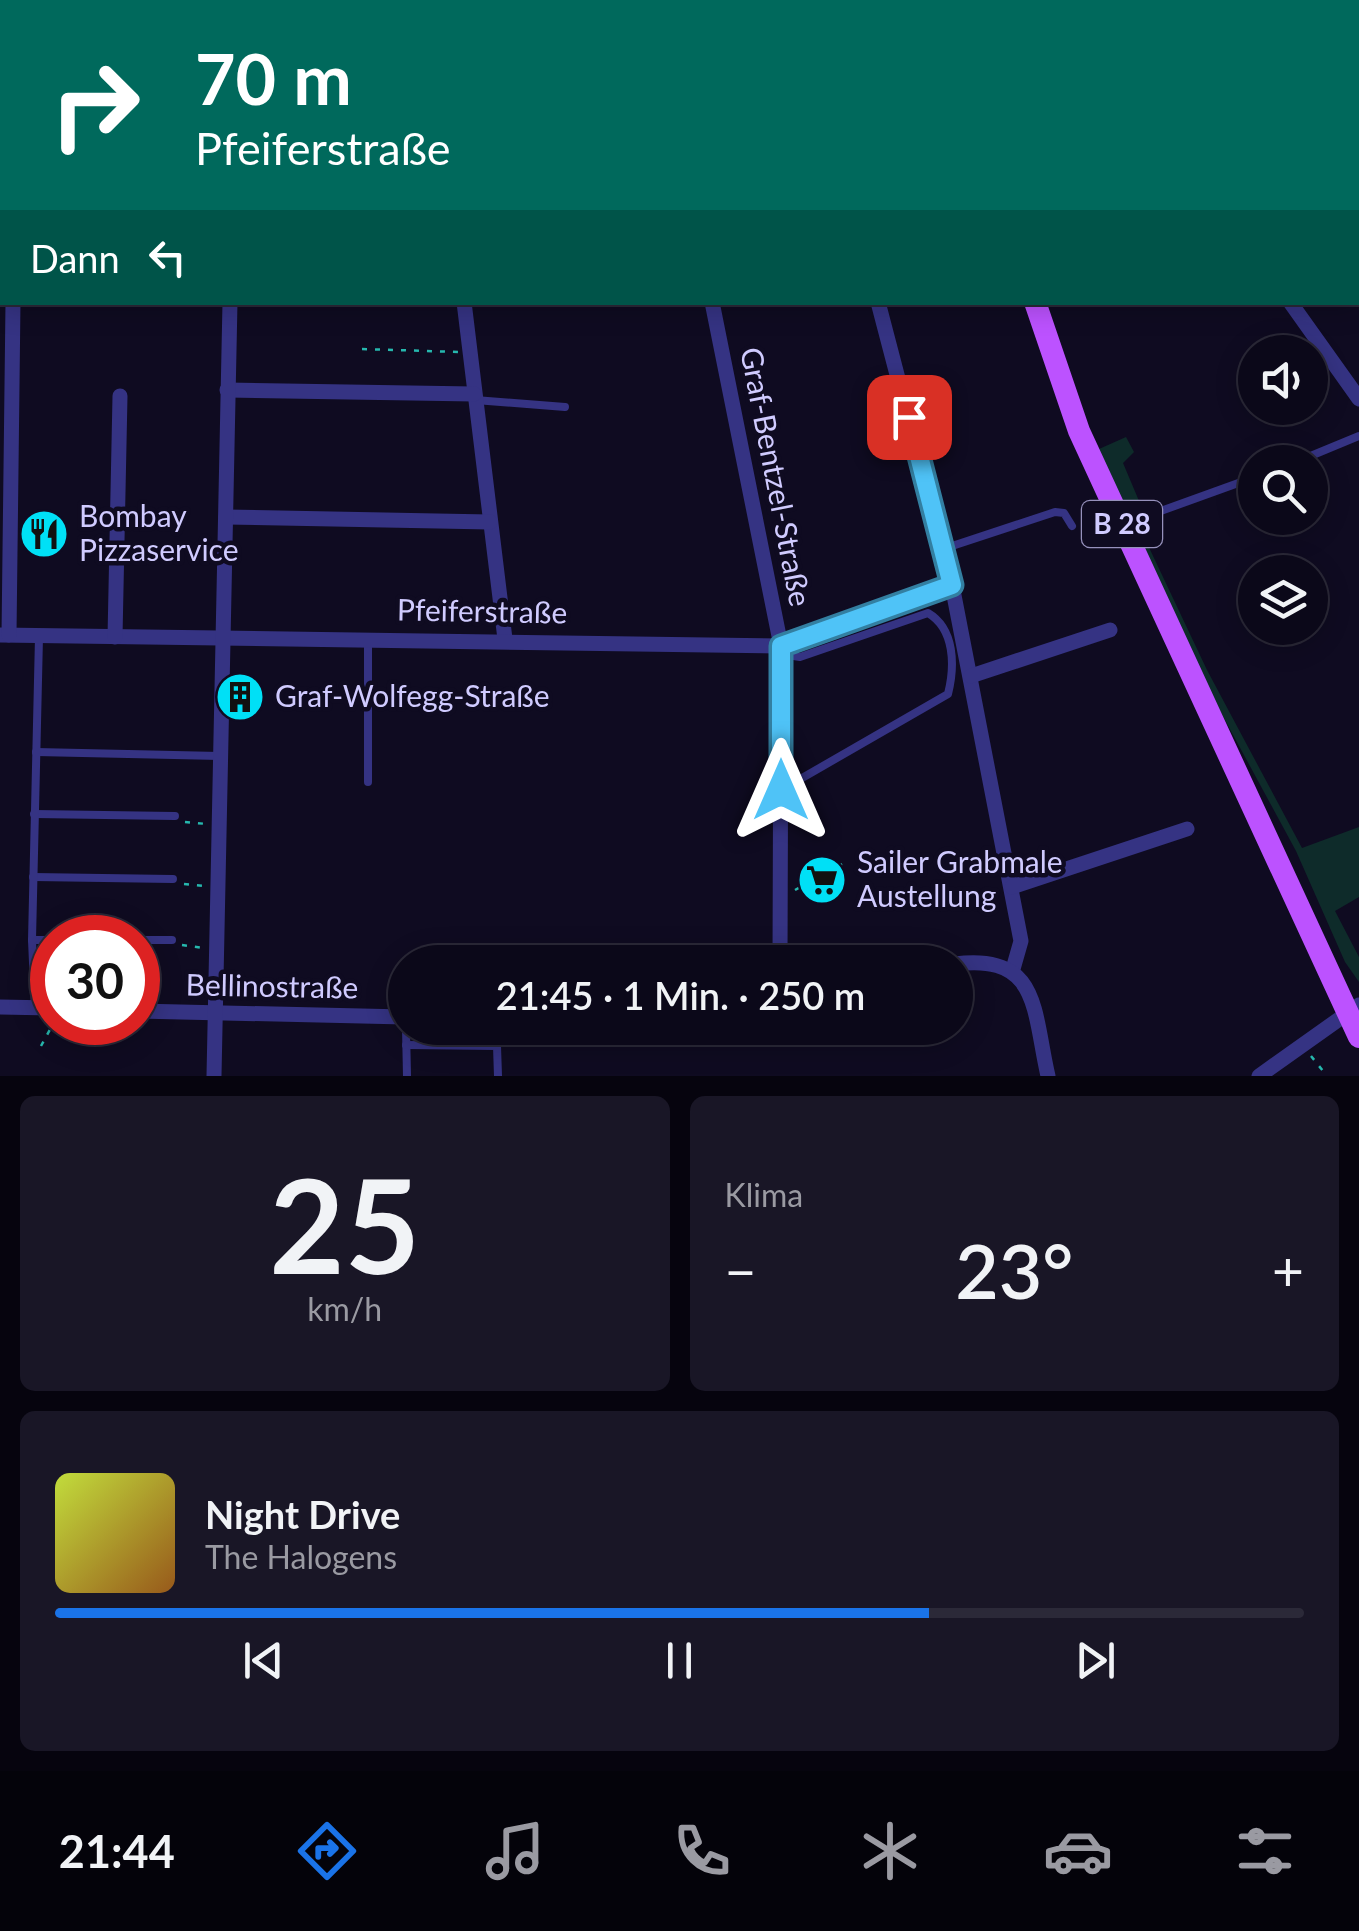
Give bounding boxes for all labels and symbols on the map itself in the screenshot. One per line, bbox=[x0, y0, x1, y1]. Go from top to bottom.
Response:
street label: Graf-Bentzel-Straße bbox=[734, 344, 820, 609]
pin bbox=[867, 375, 952, 460]
place label: Bombay Pizzaservice bbox=[79, 497, 238, 567]
road number: B 28 bbox=[1082, 501, 1162, 547]
restaurant icon: Bombay Pizzaservice bbox=[18, 508, 70, 560]
street label: Pfeiferstraße bbox=[397, 591, 568, 629]
building icon: Graf-Wolfegg-Straße bbox=[214, 671, 266, 723]
place label: Graf-Wolfegg-Straße bbox=[275, 677, 550, 713]
position arrow bbox=[729, 738, 833, 842]
place label: Sailer Grabmale Austellung bbox=[857, 843, 1063, 913]
supermarket icon: Sailer Grabmale Austellung bbox=[796, 854, 848, 906]
speed limit sign: 30 bbox=[30, 915, 160, 1045]
street label: Bellinostraße bbox=[185, 965, 359, 1005]

